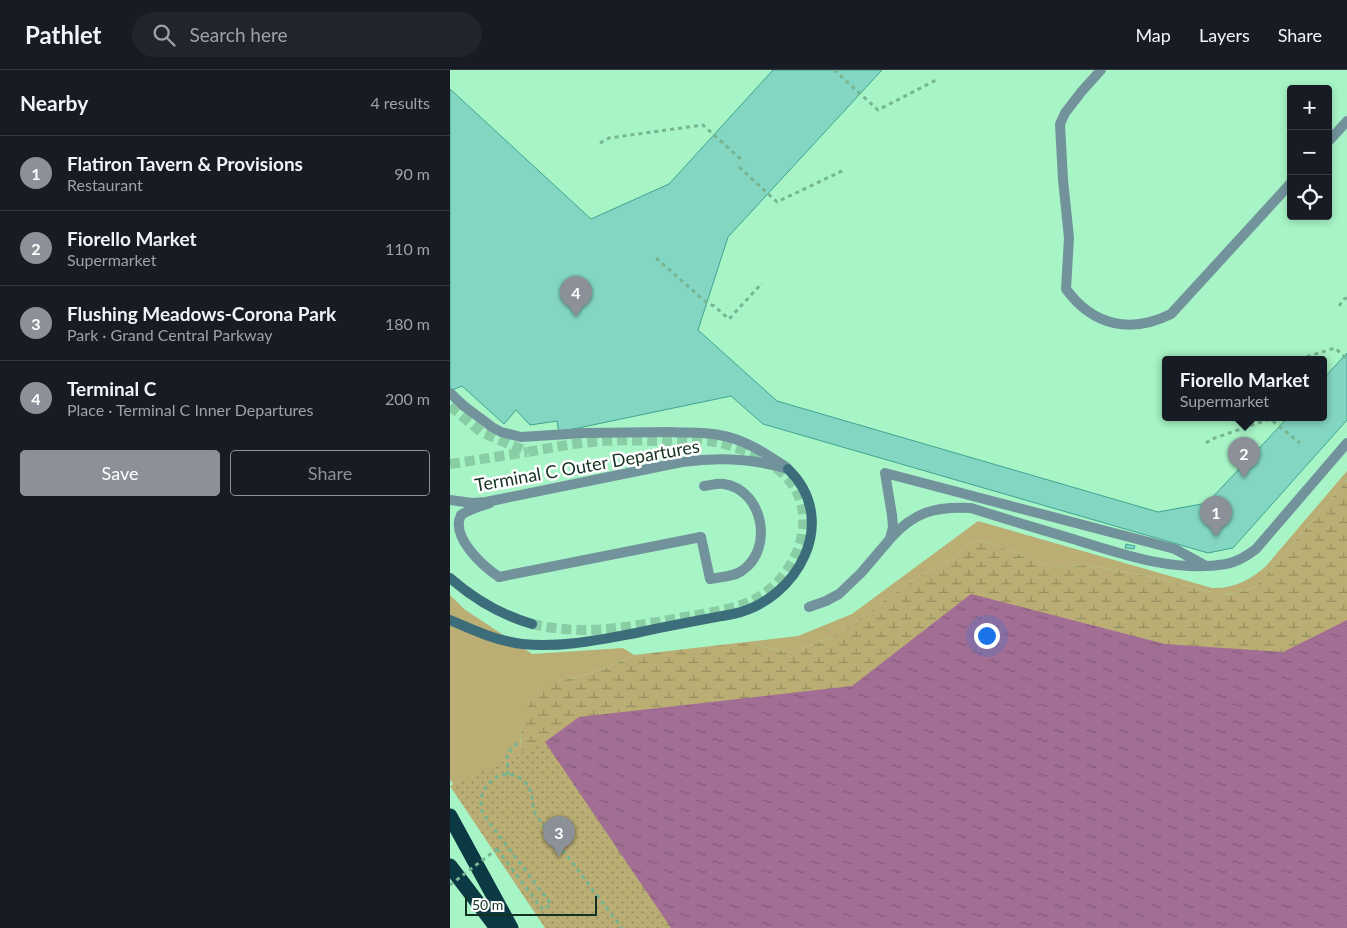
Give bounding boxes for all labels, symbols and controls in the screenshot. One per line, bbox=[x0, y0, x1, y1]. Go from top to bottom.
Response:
search box bbox=[132, 12, 482, 57]
text: Pathlet bbox=[25, 20, 102, 49]
icon: search bbox=[150, 21, 178, 49]
text: Search here bbox=[190, 23, 288, 46]
text: Map bbox=[1135, 24, 1171, 46]
text: Layers bbox=[1199, 24, 1250, 46]
text: Share bbox=[1278, 24, 1322, 46]
map controls bbox=[1287, 85, 1332, 220]
button: + bbox=[1287, 85, 1332, 130]
text: Nearby bbox=[20, 90, 88, 115]
text: 4 results bbox=[370, 93, 430, 112]
button: − bbox=[1287, 130, 1332, 175]
text: Flatiron Tavern & Provisions bbox=[67, 152, 303, 175]
text: 1 bbox=[31, 164, 41, 183]
text: 90 m bbox=[394, 164, 430, 183]
text: Restaurant bbox=[67, 175, 143, 194]
button: locate bbox=[1287, 175, 1332, 220]
text: Fiorello Market bbox=[67, 227, 197, 250]
text: 2 bbox=[31, 239, 41, 258]
text: 110 m bbox=[385, 239, 430, 258]
text: Supermarket bbox=[67, 250, 156, 269]
pin: 4 bbox=[560, 276, 592, 317]
text: Flushing Meadows-Corona Park bbox=[67, 302, 336, 325]
text: 3 bbox=[31, 314, 41, 333]
text: 180 m bbox=[385, 314, 430, 333]
text: Park · Grand Central Parkway bbox=[67, 325, 273, 344]
popup bbox=[1162, 356, 1327, 421]
text: Fiorello Market bbox=[1180, 368, 1309, 391]
text: Terminal C bbox=[67, 377, 156, 400]
text: 4 bbox=[31, 389, 41, 408]
text: 200 m bbox=[385, 389, 430, 408]
text: Supermarket bbox=[1180, 391, 1269, 410]
text: Place · Terminal C Inner Departures bbox=[67, 400, 313, 419]
street label: Terminal C Outer Departures bbox=[473, 434, 701, 496]
pin: 2 bbox=[1228, 437, 1260, 478]
button: Save bbox=[20, 450, 220, 496]
button: Share bbox=[230, 450, 430, 496]
pin: 1 bbox=[1200, 496, 1232, 537]
your location bbox=[974, 623, 1000, 649]
pin: 3 bbox=[543, 816, 575, 857]
scale bar bbox=[465, 893, 598, 916]
text: 50 m bbox=[472, 896, 503, 913]

